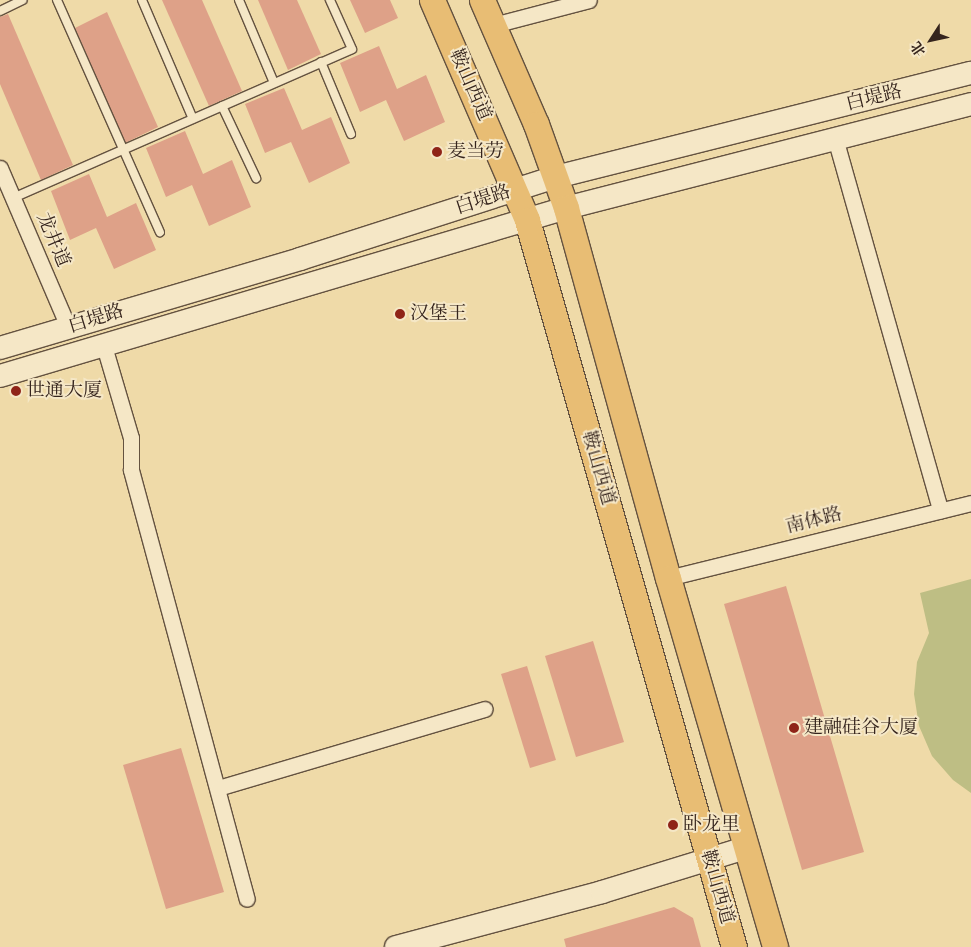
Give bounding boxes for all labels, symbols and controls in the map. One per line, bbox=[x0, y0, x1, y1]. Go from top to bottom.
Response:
north arrow bbox=[906, 15, 956, 65]
text: 北 bbox=[907, 38, 930, 60]
street label: 鞍山西道 bbox=[444, 46, 496, 124]
street label: 白堤路 bbox=[844, 80, 904, 116]
place label: 麦当劳 bbox=[447, 141, 504, 163]
marker: 麦当劳 bbox=[431, 146, 443, 158]
street label: 白堤路 bbox=[452, 180, 514, 220]
street label: 龙井道 bbox=[31, 209, 75, 271]
street label: 白堤路 bbox=[65, 300, 127, 338]
place label: 汉堡王 bbox=[410, 303, 467, 325]
marker: 汉堡王 bbox=[394, 308, 406, 320]
place label: 世通大厦 bbox=[26, 380, 102, 402]
marker: 世通大厦 bbox=[10, 385, 22, 397]
street label: 鞍山西道 bbox=[577, 428, 619, 508]
street label: 南体路 bbox=[784, 503, 844, 539]
place label: 建融硅谷大厦 bbox=[804, 717, 918, 739]
marker: 建融硅谷大厦 bbox=[788, 722, 800, 734]
place label: 卧龙里 bbox=[683, 814, 740, 836]
marker: 卧龙里 bbox=[667, 819, 679, 831]
street label: 鞍山西道 bbox=[696, 847, 738, 927]

